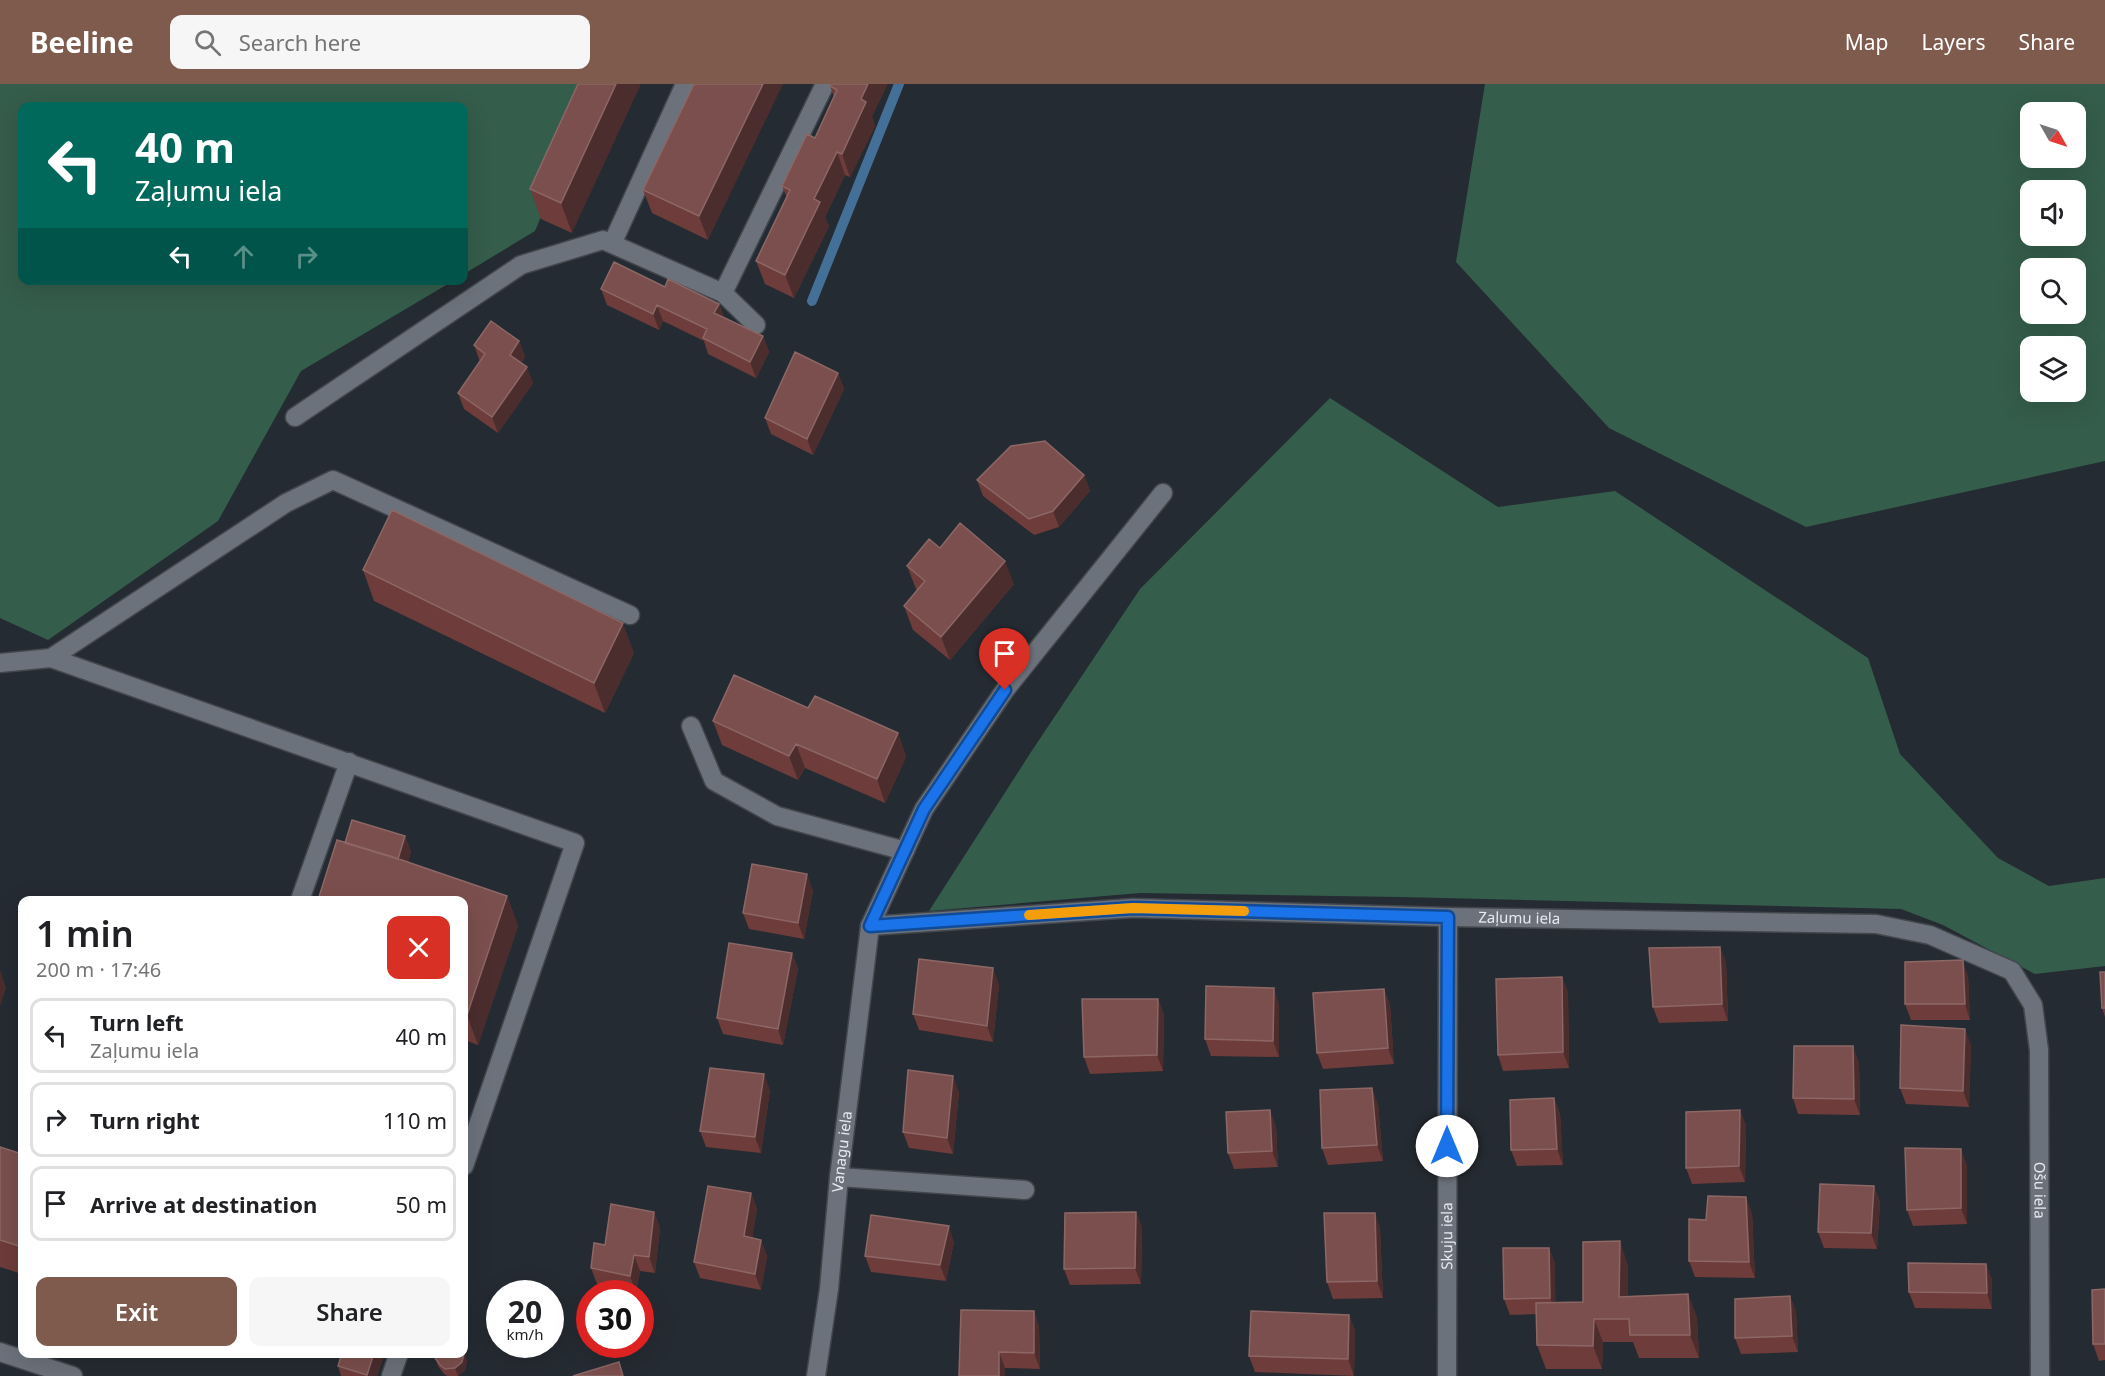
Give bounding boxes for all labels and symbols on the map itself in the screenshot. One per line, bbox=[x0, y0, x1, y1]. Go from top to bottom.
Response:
north arrow bbox=[2020, 102, 2086, 168]
pin bbox=[979, 628, 1030, 690]
street label: Zaļumu iela bbox=[1478, 906, 1560, 928]
street label: Vanagu iela bbox=[827, 1110, 856, 1193]
position arrow bbox=[1415, 1114, 1479, 1178]
street label: Ošu iela bbox=[2030, 1162, 2051, 1219]
street label: Skuju iela bbox=[1436, 1202, 1456, 1270]
speed limit sign: 30 bbox=[576, 1280, 654, 1358]

